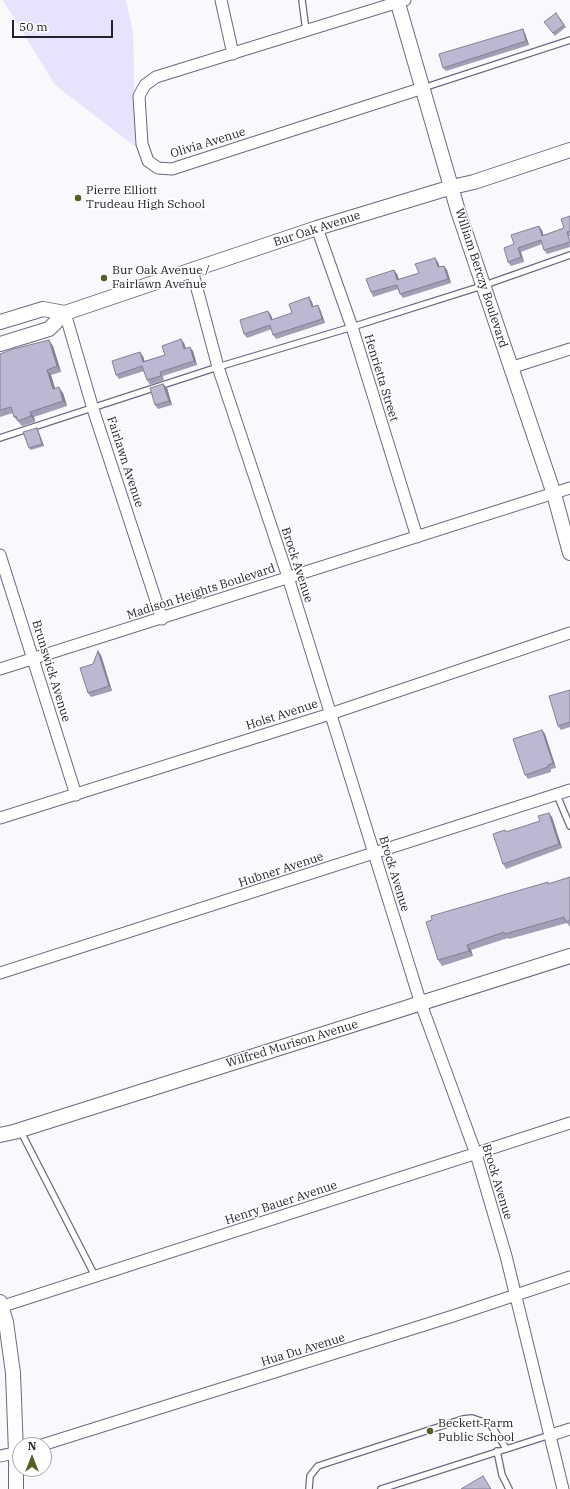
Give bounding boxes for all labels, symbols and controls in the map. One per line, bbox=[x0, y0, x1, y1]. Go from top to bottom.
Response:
scale bar bbox=[14, 12, 115, 38]
text: 50 m bbox=[19, 19, 48, 34]
street label: Olivia Avenue bbox=[169, 125, 247, 161]
place label: Pierre Elliott Trudeau High School bbox=[86, 184, 205, 212]
marker: Pierre Elliott Trudeau High School bbox=[73, 193, 83, 203]
street label: William Berczy Boulevard bbox=[452, 206, 510, 350]
street label: Bur Oak Avenue bbox=[272, 208, 362, 250]
place label: Bur Oak Avenue / Fairlawn Avenue bbox=[112, 264, 210, 292]
marker: Bur Oak Avenue / Fairlawn Avenue bbox=[99, 273, 109, 283]
street label: Henrietta Street bbox=[361, 333, 401, 423]
street label: Fairlawn Avenue bbox=[104, 415, 146, 509]
street label: Brock Avenue bbox=[278, 525, 316, 605]
street label: Madison Heights Boulevard bbox=[125, 561, 277, 623]
street label: Brunswick Avenue bbox=[29, 618, 73, 724]
street label: Holst Avenue bbox=[244, 697, 320, 733]
street label: Brock Avenue bbox=[376, 834, 412, 914]
street label: Hubner Avenue bbox=[237, 849, 325, 891]
street label: Wilfred Murison Avenue bbox=[224, 1017, 360, 1071]
street label: Brock Avenue bbox=[479, 1142, 515, 1222]
street label: Henry Bauer Avenue bbox=[223, 1178, 339, 1228]
street label: Hua Du Avenue bbox=[259, 1330, 347, 1370]
place label: Beckett Farm Public School bbox=[438, 1417, 514, 1445]
marker: Beckett Farm Public School bbox=[425, 1426, 435, 1436]
north arrow bbox=[12, 1437, 52, 1477]
text: N bbox=[28, 1439, 36, 1453]

